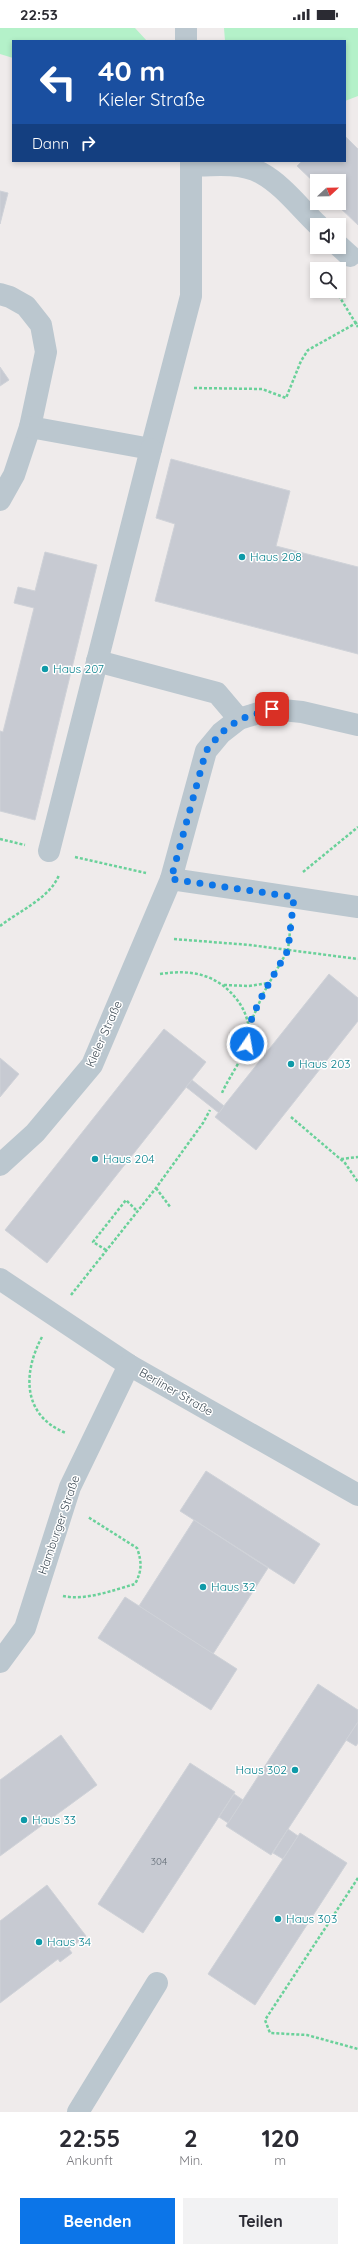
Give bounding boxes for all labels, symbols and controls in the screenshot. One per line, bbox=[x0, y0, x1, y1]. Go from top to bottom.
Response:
text: 22:53 bbox=[20, 5, 58, 24]
text: 40 m bbox=[98, 53, 165, 88]
icon: left bbox=[32, 56, 84, 108]
text: Kieler Straße bbox=[98, 88, 205, 111]
icon: right bbox=[77, 132, 99, 154]
text: Dann bbox=[32, 134, 69, 153]
north arrow bbox=[310, 174, 346, 210]
map controls bbox=[310, 174, 346, 298]
button: sound bbox=[310, 218, 346, 254]
button: search bbox=[310, 262, 346, 298]
place label: Haus 208 bbox=[250, 549, 302, 564]
marker: Haus 208 bbox=[237, 552, 247, 562]
place label: Haus 207 bbox=[53, 661, 104, 676]
marker: Haus 207 bbox=[40, 664, 50, 674]
pin bbox=[255, 692, 289, 726]
icon: arrive bbox=[261, 698, 283, 720]
street label: Kieler Straße bbox=[82, 998, 125, 1069]
position arrow bbox=[226, 1023, 268, 1065]
place label: Haus 203 bbox=[299, 1056, 351, 1071]
marker: Haus 203 bbox=[286, 1059, 296, 1069]
place label: Haus 204 bbox=[103, 1151, 155, 1166]
marker: Haus 204 bbox=[90, 1154, 100, 1164]
street label: Berliner Straße bbox=[137, 1364, 216, 1419]
street label: Hamburger Straße bbox=[35, 1473, 83, 1576]
place label: Haus 32 bbox=[211, 1579, 256, 1594]
marker: Haus 32 bbox=[198, 1582, 208, 1592]
place label: Haus 302 bbox=[235, 1762, 287, 1777]
marker: Haus 302 bbox=[290, 1765, 300, 1775]
place label: Haus 33 bbox=[32, 1812, 76, 1827]
marker: Haus 33 bbox=[19, 1815, 29, 1825]
house number: 304 bbox=[151, 1855, 167, 1868]
place label: Haus 303 bbox=[286, 1911, 337, 1926]
marker: Haus 303 bbox=[273, 1914, 283, 1924]
place label: Haus 34 bbox=[47, 1934, 91, 1949]
marker: Haus 34 bbox=[34, 1937, 44, 1947]
text: 22:55 bbox=[59, 2123, 120, 2153]
text: 2 bbox=[184, 2123, 198, 2153]
text: 120 bbox=[261, 2123, 299, 2153]
text: Ankunft bbox=[66, 2152, 113, 2168]
text: Min. bbox=[179, 2152, 203, 2168]
text: m bbox=[274, 2152, 286, 2168]
button: Beenden bbox=[20, 2198, 175, 2244]
button: Teilen bbox=[183, 2198, 338, 2244]

